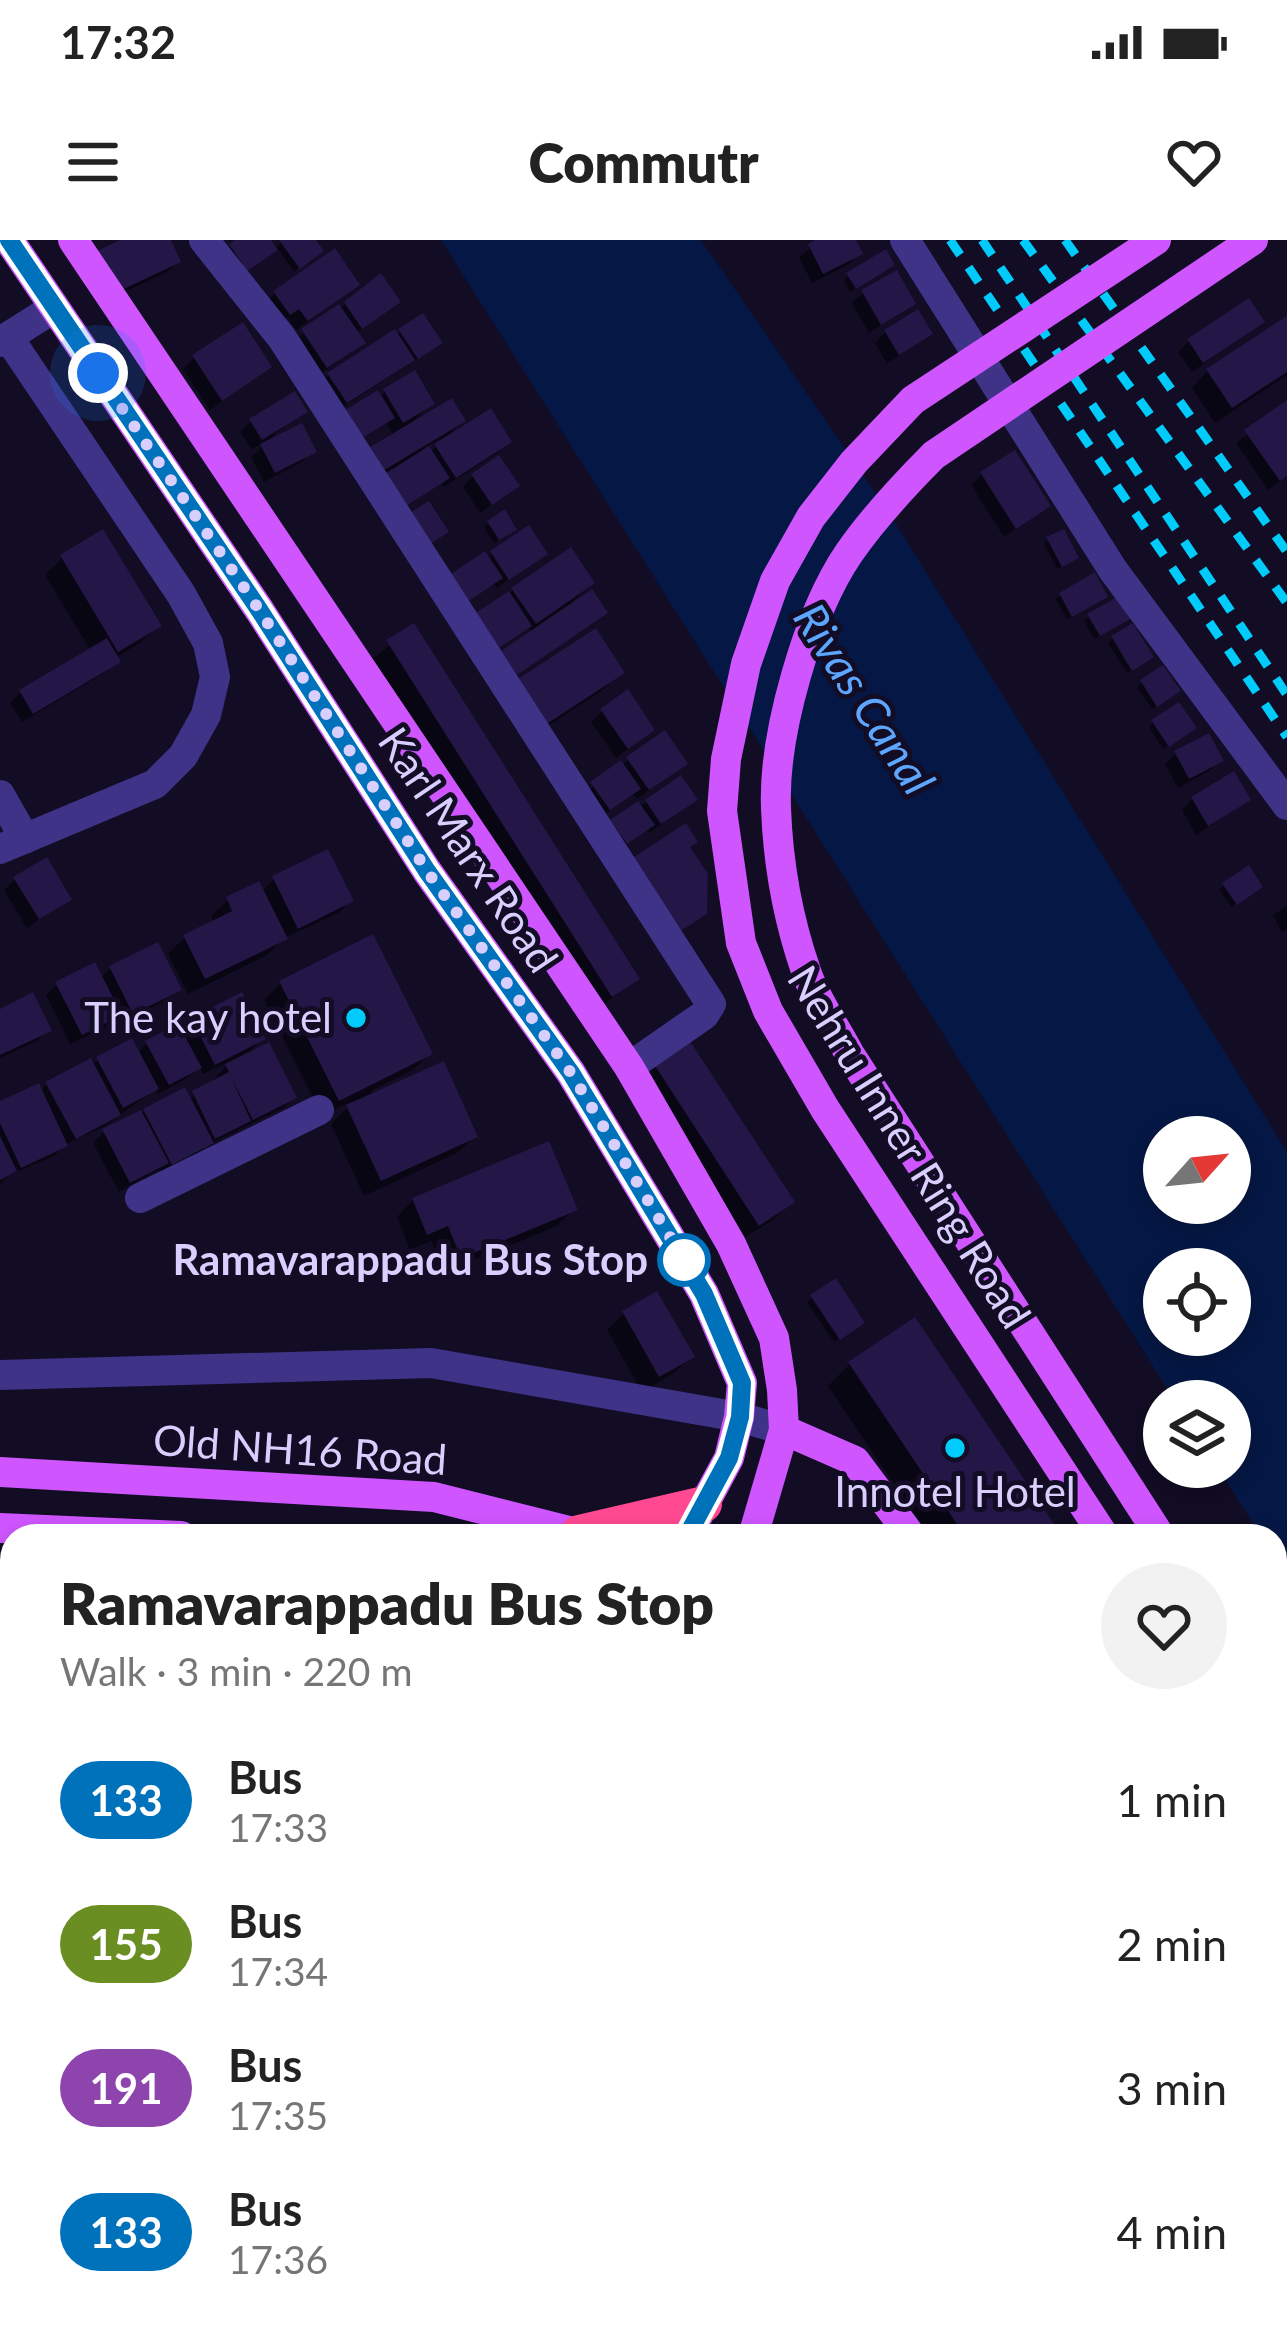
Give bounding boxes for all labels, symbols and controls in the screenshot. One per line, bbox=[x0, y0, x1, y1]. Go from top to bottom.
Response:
text: 17:32 bbox=[60, 15, 176, 69]
icon: menu bbox=[60, 129, 126, 195]
icon: heart bbox=[1161, 129, 1227, 195]
text: Commutr bbox=[528, 130, 759, 195]
your location bbox=[68, 343, 128, 403]
water label: Rivas Canal bbox=[783, 593, 946, 804]
street label: Karl Marx Road bbox=[369, 718, 569, 981]
street label: Nehru Inner Ring Road bbox=[778, 956, 1042, 1337]
place label: The kay hotel bbox=[84, 992, 332, 1042]
marker: The kay hotel bbox=[343, 1005, 369, 1031]
north arrow bbox=[1143, 1116, 1251, 1224]
map controls bbox=[1143, 1116, 1251, 1488]
place label: Ramavarappadu Bus Stop bbox=[172, 1234, 648, 1284]
marker: Ramavarappadu Bus Stop bbox=[659, 1235, 709, 1285]
button: locate bbox=[1143, 1248, 1251, 1356]
button: layers bbox=[1143, 1380, 1251, 1488]
street label: Old NH16 Road bbox=[152, 1414, 449, 1484]
marker: Innotel Hotel bbox=[942, 1435, 968, 1461]
place label: Innotel Hotel bbox=[834, 1466, 1076, 1516]
button: heart bbox=[1101, 1563, 1227, 1689]
text: Ramavarappadu Bus Stop bbox=[60, 1569, 714, 1637]
text: Walk · 3 min · 220 m bbox=[60, 1648, 413, 1694]
text: Bus bbox=[228, 1750, 302, 1804]
text: 1 min bbox=[1116, 1773, 1227, 1827]
text: 133 bbox=[89, 1775, 163, 1825]
text: 17:33 bbox=[228, 1804, 328, 1850]
text: Bus bbox=[228, 1894, 302, 1948]
text: 2 min bbox=[1116, 1917, 1227, 1971]
text: 155 bbox=[89, 1919, 163, 1969]
text: 17:34 bbox=[228, 1948, 328, 1994]
text: Bus bbox=[228, 2038, 302, 2092]
text: 3 min bbox=[1116, 2061, 1227, 2115]
text: 191 bbox=[89, 2063, 163, 2113]
text: 17:35 bbox=[228, 2092, 328, 2138]
text: Bus bbox=[228, 2182, 302, 2236]
text: 4 min bbox=[1116, 2205, 1227, 2259]
text: 133 bbox=[89, 2207, 163, 2257]
text: 17:36 bbox=[228, 2236, 328, 2282]

